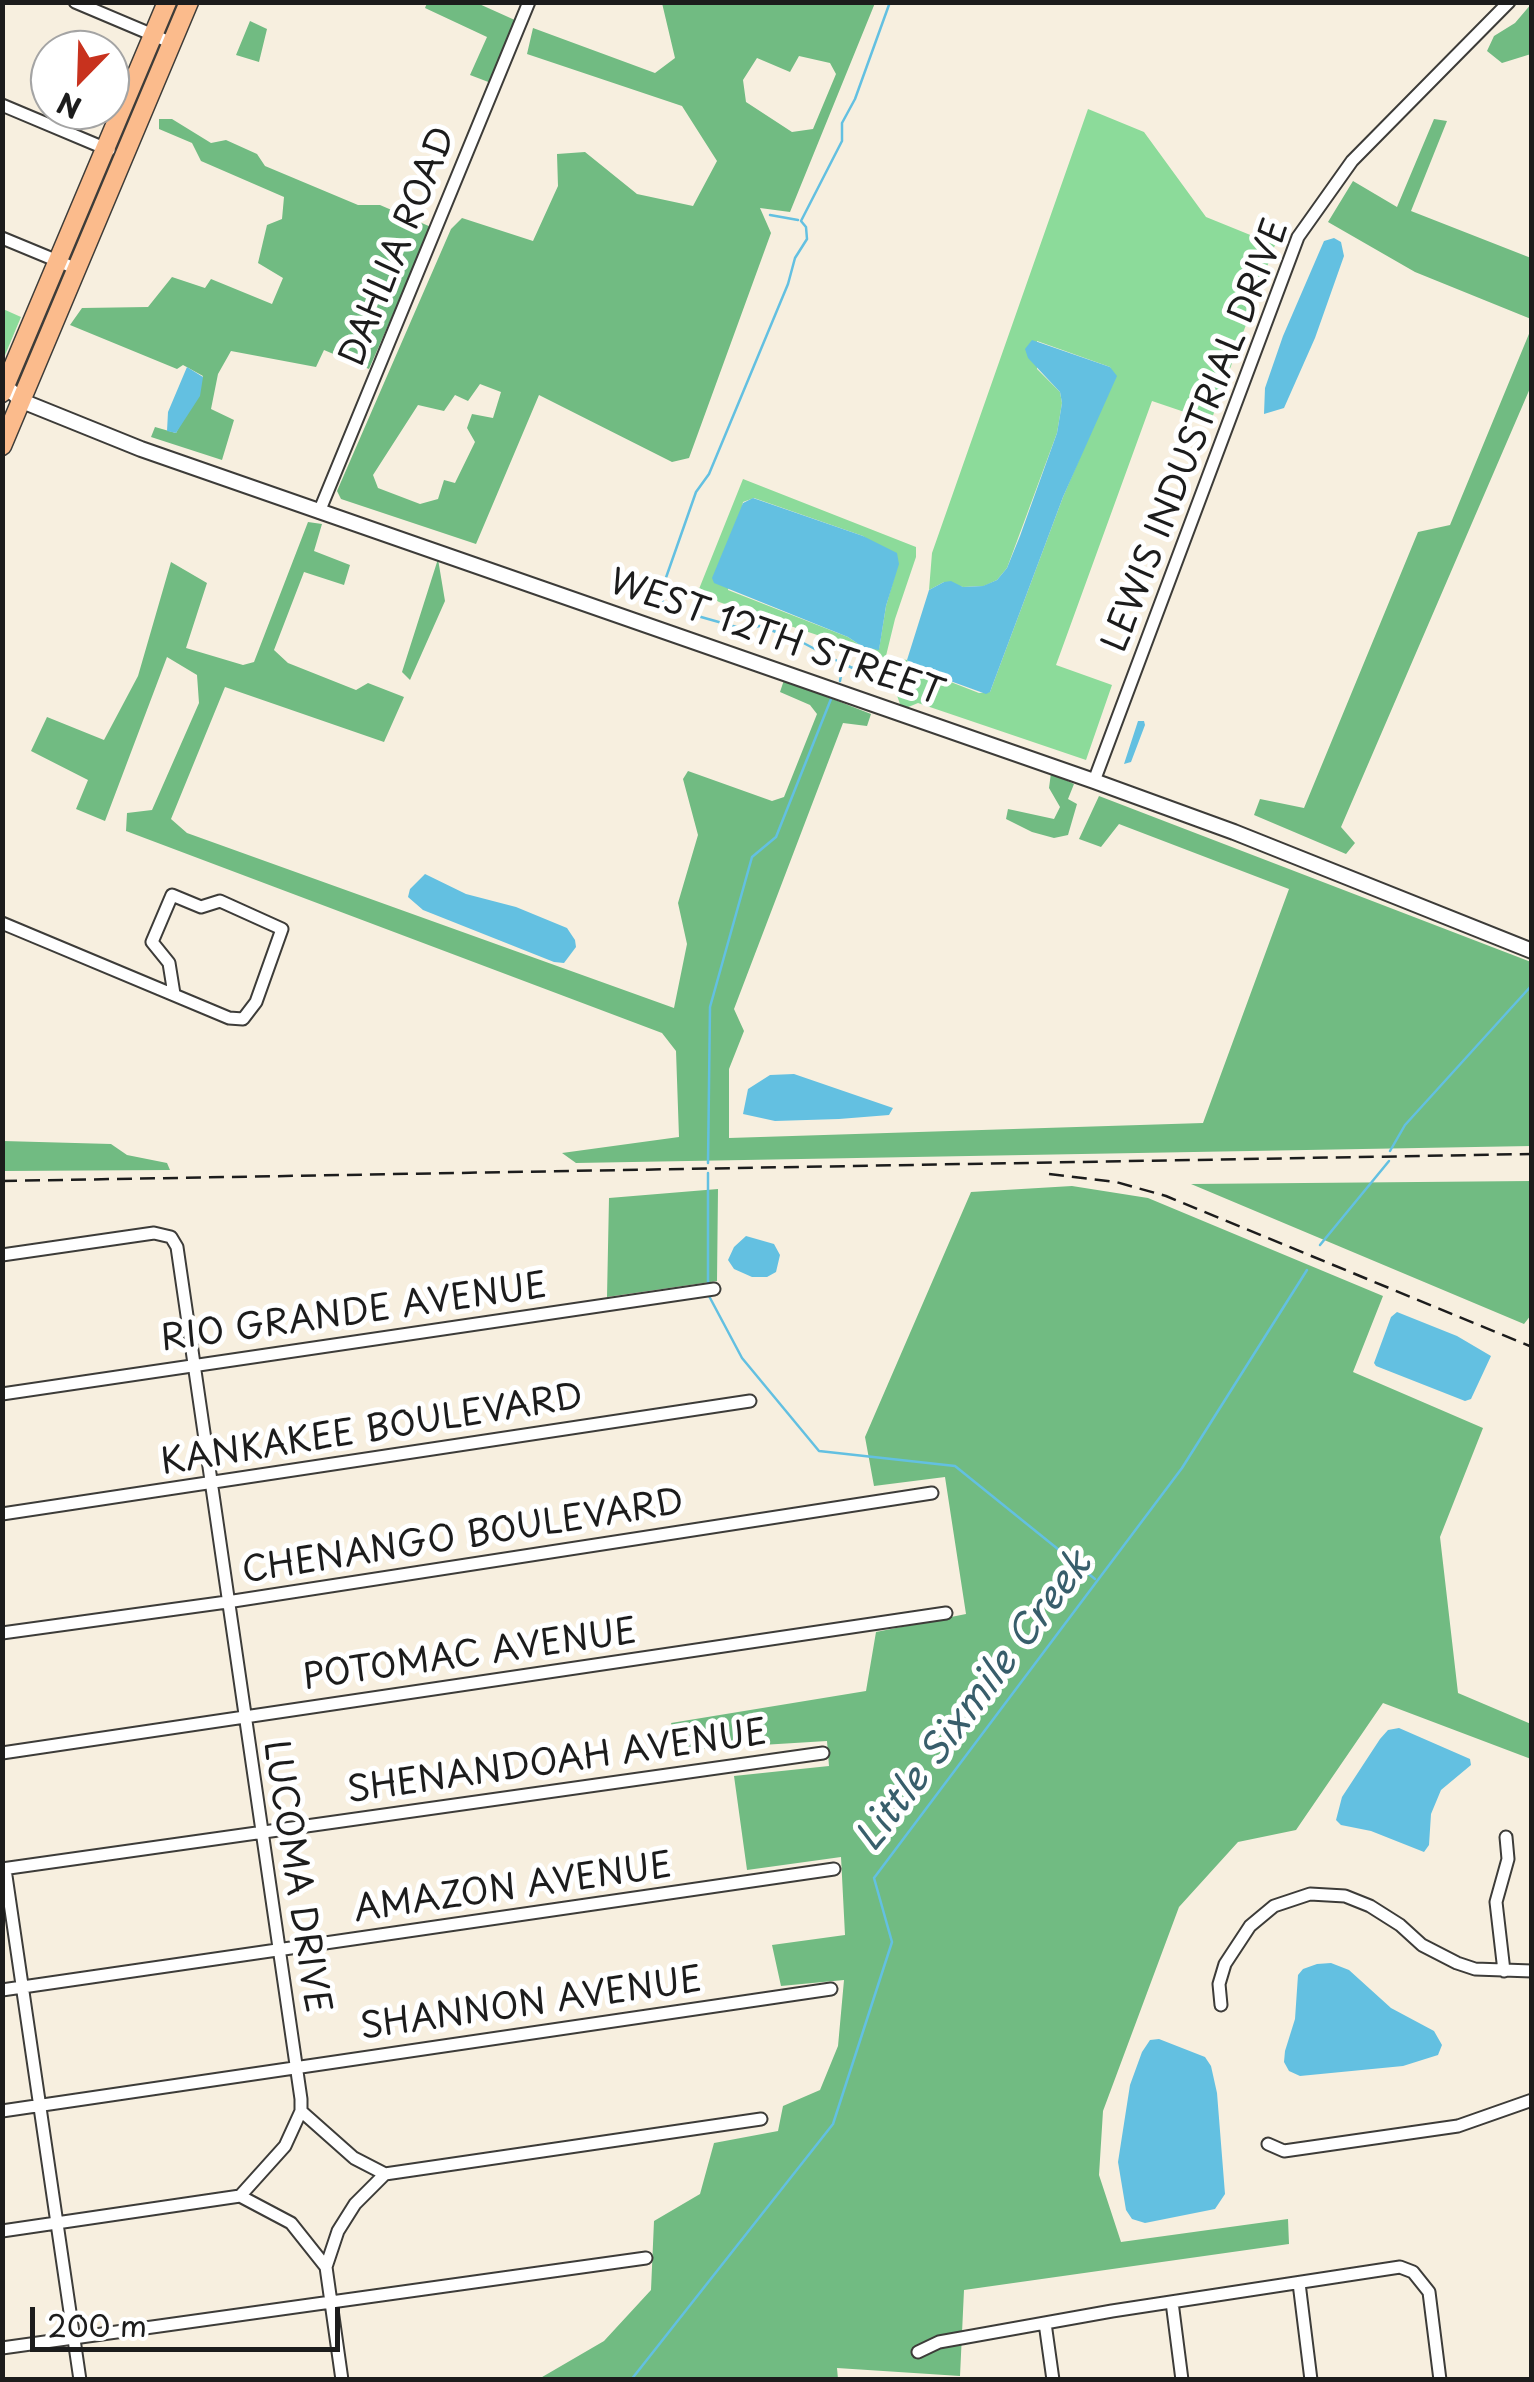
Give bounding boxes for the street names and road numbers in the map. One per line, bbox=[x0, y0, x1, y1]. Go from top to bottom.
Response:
street label: DAHLIA ROAD bbox=[332, 122, 466, 372]
street label: LEWIS INDUSTRIAL DRIVE bbox=[1095, 214, 1299, 658]
street label: WEST 12TH STREET bbox=[603, 562, 949, 716]
street label: RIO GRANDE AVENUE bbox=[158, 1266, 550, 1362]
street label: KANKAKEE BOULEVARD bbox=[158, 1377, 586, 1485]
street label: CHENANGO BOULEVARD bbox=[239, 1482, 687, 1594]
street label: POTOMAC AVENUE bbox=[301, 1612, 639, 1700]
street label: SHENANDOAH AVENUE bbox=[344, 1713, 770, 1813]
street label: LUCOMA DRIVE bbox=[253, 1738, 337, 2016]
street label: AMAZON AVENUE bbox=[351, 1846, 675, 1932]
street label: SHANNON AVENUE bbox=[357, 1960, 705, 2050]

